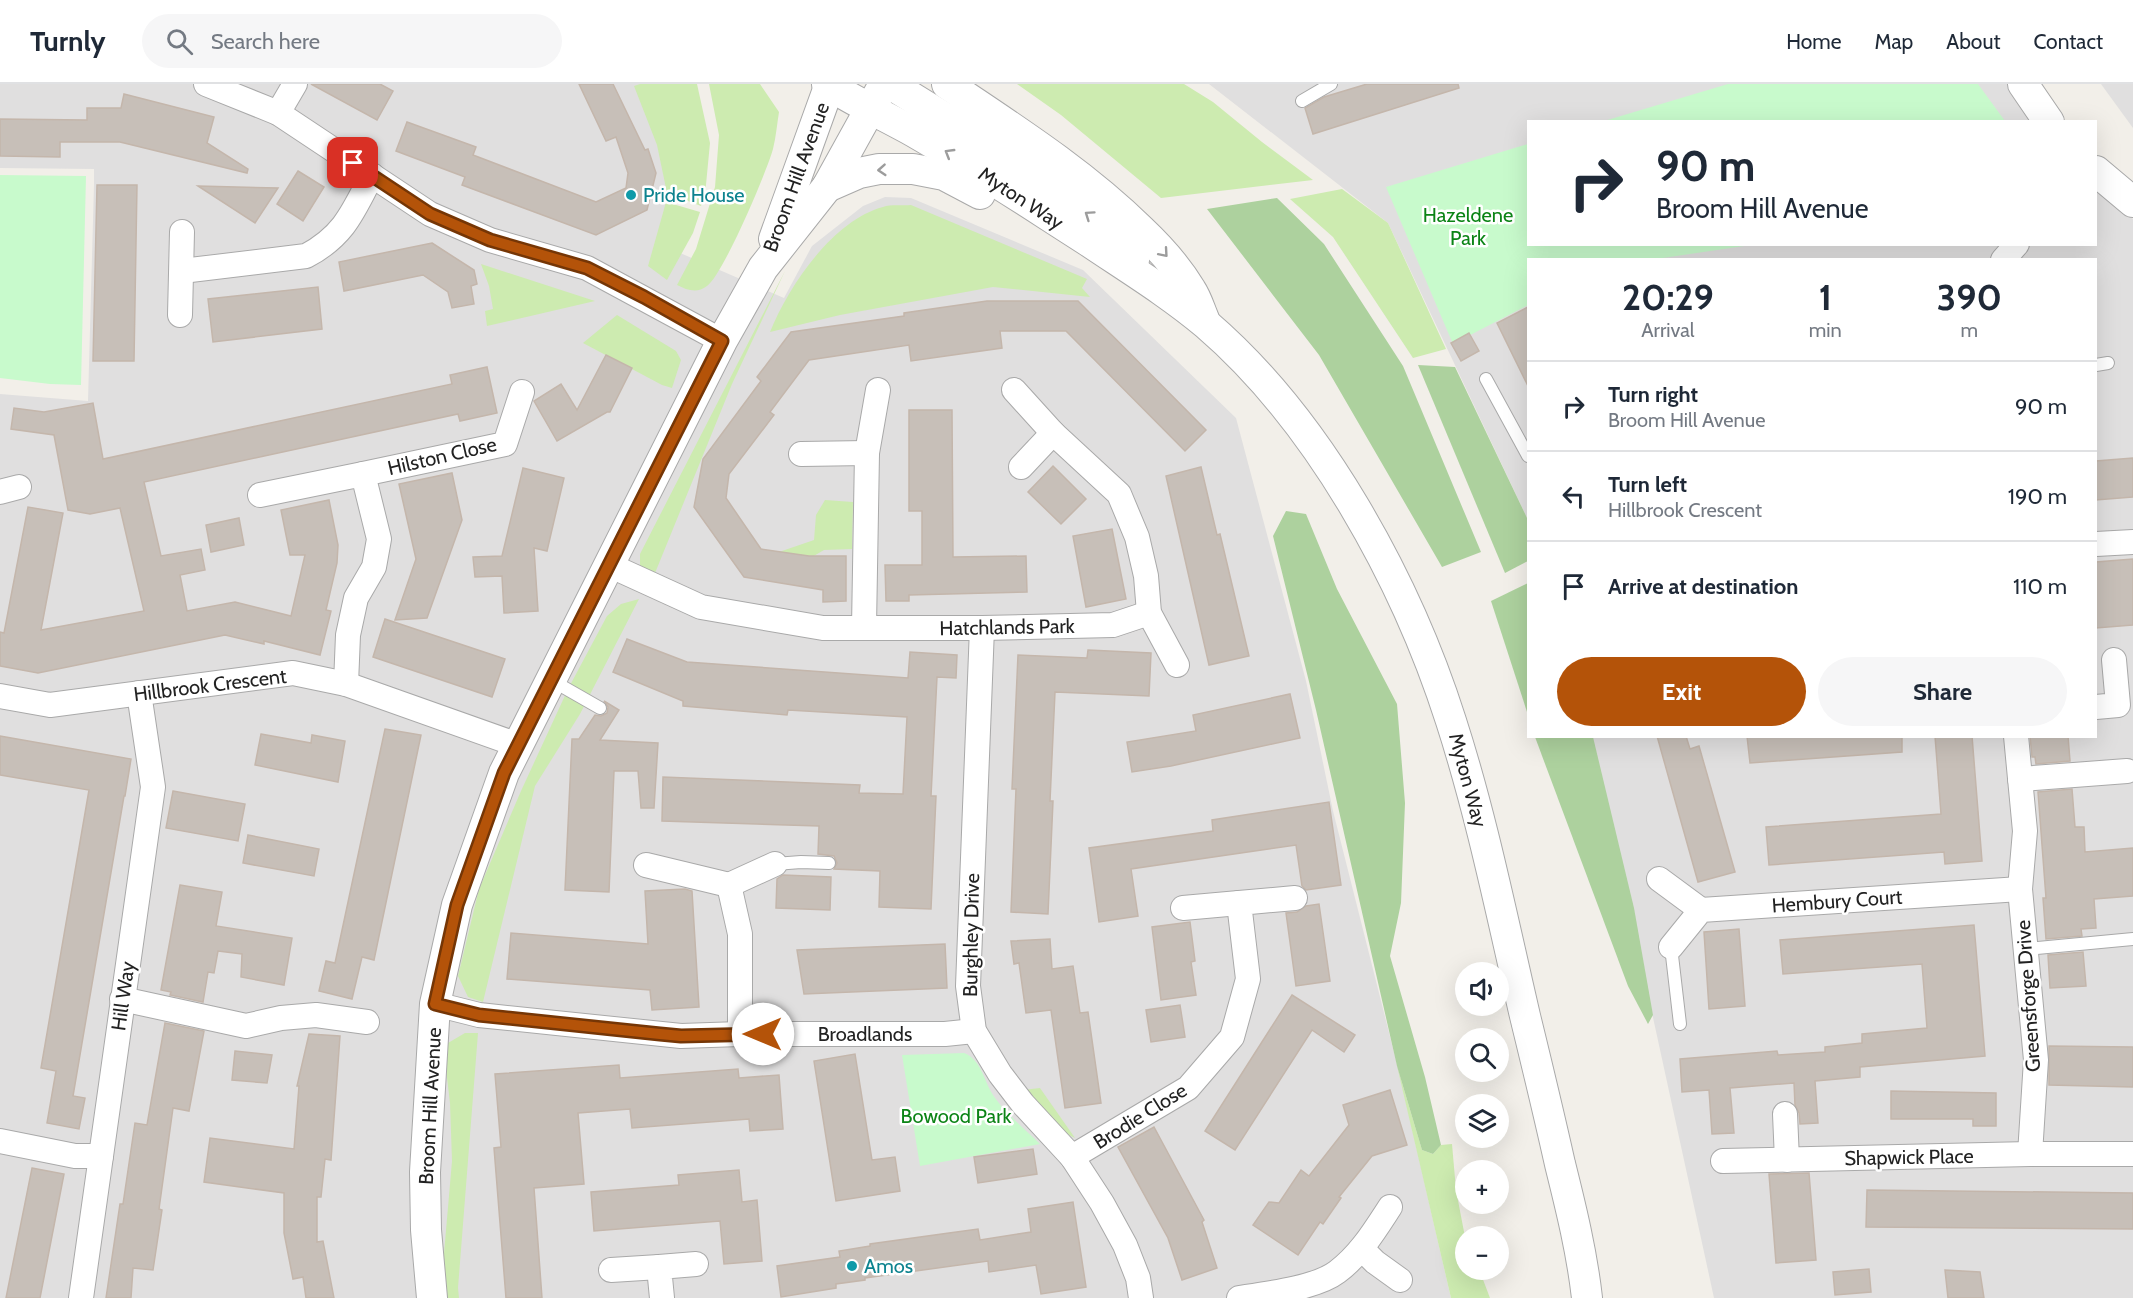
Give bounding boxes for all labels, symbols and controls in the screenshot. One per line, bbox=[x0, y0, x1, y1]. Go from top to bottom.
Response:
search box bbox=[142, 14, 562, 68]
text: Turnly bbox=[30, 24, 106, 58]
icon: search bbox=[163, 25, 196, 58]
text: Search here bbox=[211, 28, 320, 55]
text: Home bbox=[1786, 29, 1842, 54]
text: Map bbox=[1875, 29, 1913, 54]
text: About bbox=[1946, 29, 2000, 54]
text: Contact bbox=[2033, 29, 2103, 54]
street label: Broom Hill Avenue bbox=[758, 99, 834, 255]
pin bbox=[327, 137, 378, 188]
text: 90 m bbox=[1656, 140, 1755, 192]
icon: right bbox=[1557, 144, 1635, 222]
icon: arrive bbox=[336, 146, 369, 179]
one-way arrow bbox=[945, 149, 955, 161]
street label: Myton Way bbox=[974, 162, 1068, 234]
one-way arrow bbox=[878, 163, 887, 176]
place label: Pride House bbox=[643, 183, 745, 207]
marker: Pride House bbox=[624, 188, 638, 202]
text: Broom Hill Avenue bbox=[1656, 192, 1869, 225]
park label: Hazeldene Park bbox=[1423, 203, 1513, 250]
one-way arrow bbox=[1084, 211, 1095, 222]
one-way arrow bbox=[1156, 246, 1167, 257]
text: 20:29 bbox=[1622, 275, 1714, 319]
text: 1 bbox=[1819, 275, 1832, 319]
text: 390 bbox=[1937, 275, 2002, 319]
text: Arrival bbox=[1641, 318, 1695, 342]
text: min bbox=[1809, 318, 1842, 342]
text: m bbox=[1961, 318, 1978, 342]
text: Turn right bbox=[1608, 381, 1698, 408]
icon: right bbox=[1557, 390, 1590, 423]
text: 90 m bbox=[2015, 393, 2067, 420]
text: Broom Hill Avenue bbox=[1608, 408, 1765, 432]
street label: Hilston Close bbox=[385, 432, 499, 480]
text: Turn left bbox=[1608, 471, 1687, 498]
icon: left bbox=[1557, 480, 1590, 513]
text: 190 m bbox=[2008, 483, 2067, 510]
text: Hillbrook Crescent bbox=[1608, 498, 1762, 522]
icon: arrive bbox=[1557, 570, 1590, 603]
text: Arrive at destination bbox=[1608, 573, 1798, 600]
text: 110 m bbox=[2013, 573, 2067, 600]
street label: Hatchlands Park bbox=[939, 614, 1075, 640]
button: Exit bbox=[1557, 657, 1806, 726]
button: Share bbox=[1818, 657, 2067, 726]
street label: Hillbrook Crescent bbox=[132, 664, 288, 706]
street label: Myton Way bbox=[1444, 730, 1492, 830]
street label: Burghley Drive bbox=[958, 873, 984, 997]
street label: Hembury Court bbox=[1771, 884, 1903, 918]
street label: Greensforge Drive bbox=[2011, 919, 2045, 1073]
street label: Hill Way bbox=[106, 960, 140, 1032]
map controls bbox=[1455, 962, 1509, 1280]
button: sound bbox=[1455, 962, 1509, 1016]
position arrow bbox=[731, 1002, 795, 1066]
street label: Broadlands bbox=[818, 1022, 912, 1046]
street label: Broom Hill Avenue bbox=[414, 1027, 446, 1185]
button: search bbox=[1455, 1028, 1509, 1082]
street label: Brodie Close bbox=[1089, 1078, 1191, 1154]
button: layers bbox=[1455, 1094, 1509, 1148]
park label: Bowood Park bbox=[901, 1104, 1011, 1128]
street label: Shapwick Place bbox=[1844, 1144, 1974, 1170]
button: + bbox=[1455, 1160, 1509, 1214]
button: − bbox=[1455, 1226, 1509, 1280]
place label: Amos bbox=[864, 1254, 913, 1278]
marker: Amos bbox=[845, 1259, 859, 1273]

